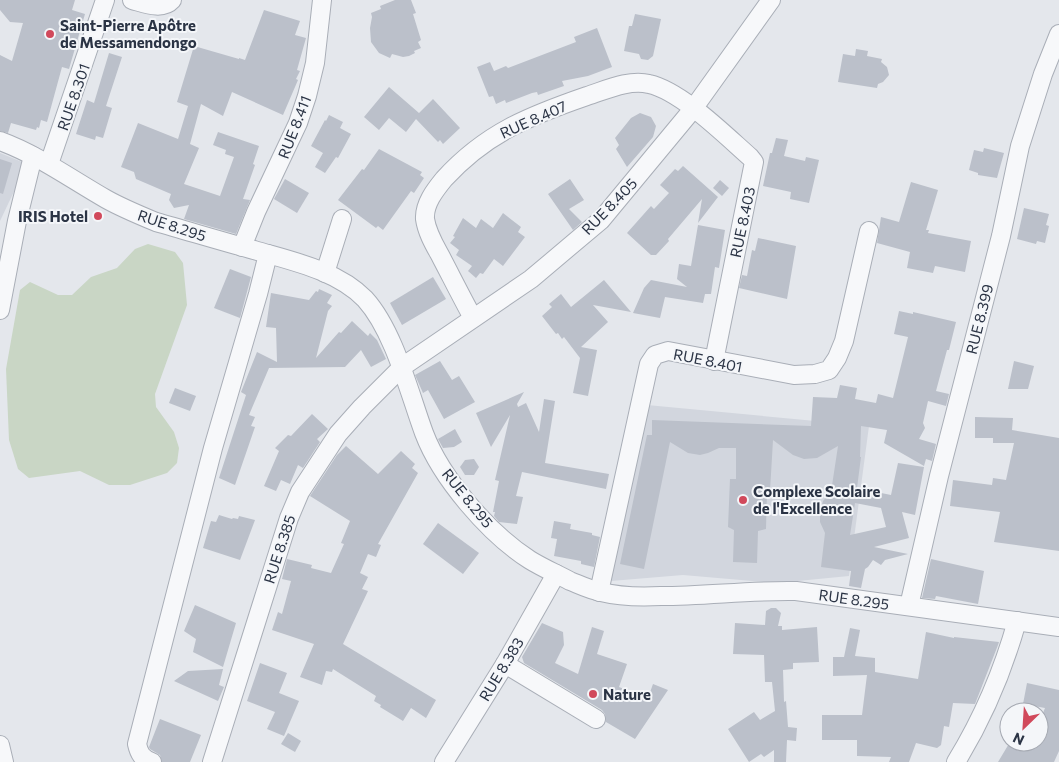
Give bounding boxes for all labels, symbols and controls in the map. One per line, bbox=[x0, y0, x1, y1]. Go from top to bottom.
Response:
place label: Saint-Pierre Apôtre de Messamendongo bbox=[60, 16, 197, 51]
marker: Saint-Pierre Apôtre de Messamendongo bbox=[44, 28, 56, 40]
street label: RUE 8.301 bbox=[53, 61, 93, 133]
street label: RUE 8.411 bbox=[274, 93, 314, 161]
street label: RUE 8.407 bbox=[497, 96, 569, 142]
street label: RUE 8.405 bbox=[577, 174, 641, 238]
street label: RUE 8.403 bbox=[726, 185, 758, 259]
street label: RUE 8.295 bbox=[136, 205, 208, 245]
place label: IRIS Hotel bbox=[18, 207, 88, 225]
marker: IRIS Hotel bbox=[92, 210, 104, 222]
street label: RUE 8.399 bbox=[962, 282, 996, 356]
street label: RUE 8.401 bbox=[672, 345, 744, 375]
street label: RUE 8.295 bbox=[439, 465, 497, 531]
place label: Complexe Scolaire de l'Excellence bbox=[753, 482, 880, 517]
marker: Complexe Scolaire de l'Excellence bbox=[737, 494, 749, 506]
street label: RUE 8.385 bbox=[259, 512, 299, 586]
street label: RUE 8.295 bbox=[818, 585, 890, 613]
street label: RUE 8.383 bbox=[475, 634, 527, 704]
place label: Nature bbox=[603, 685, 651, 703]
marker: Nature bbox=[587, 688, 599, 700]
north arrow bbox=[999, 702, 1049, 752]
text: N bbox=[1010, 729, 1027, 749]

